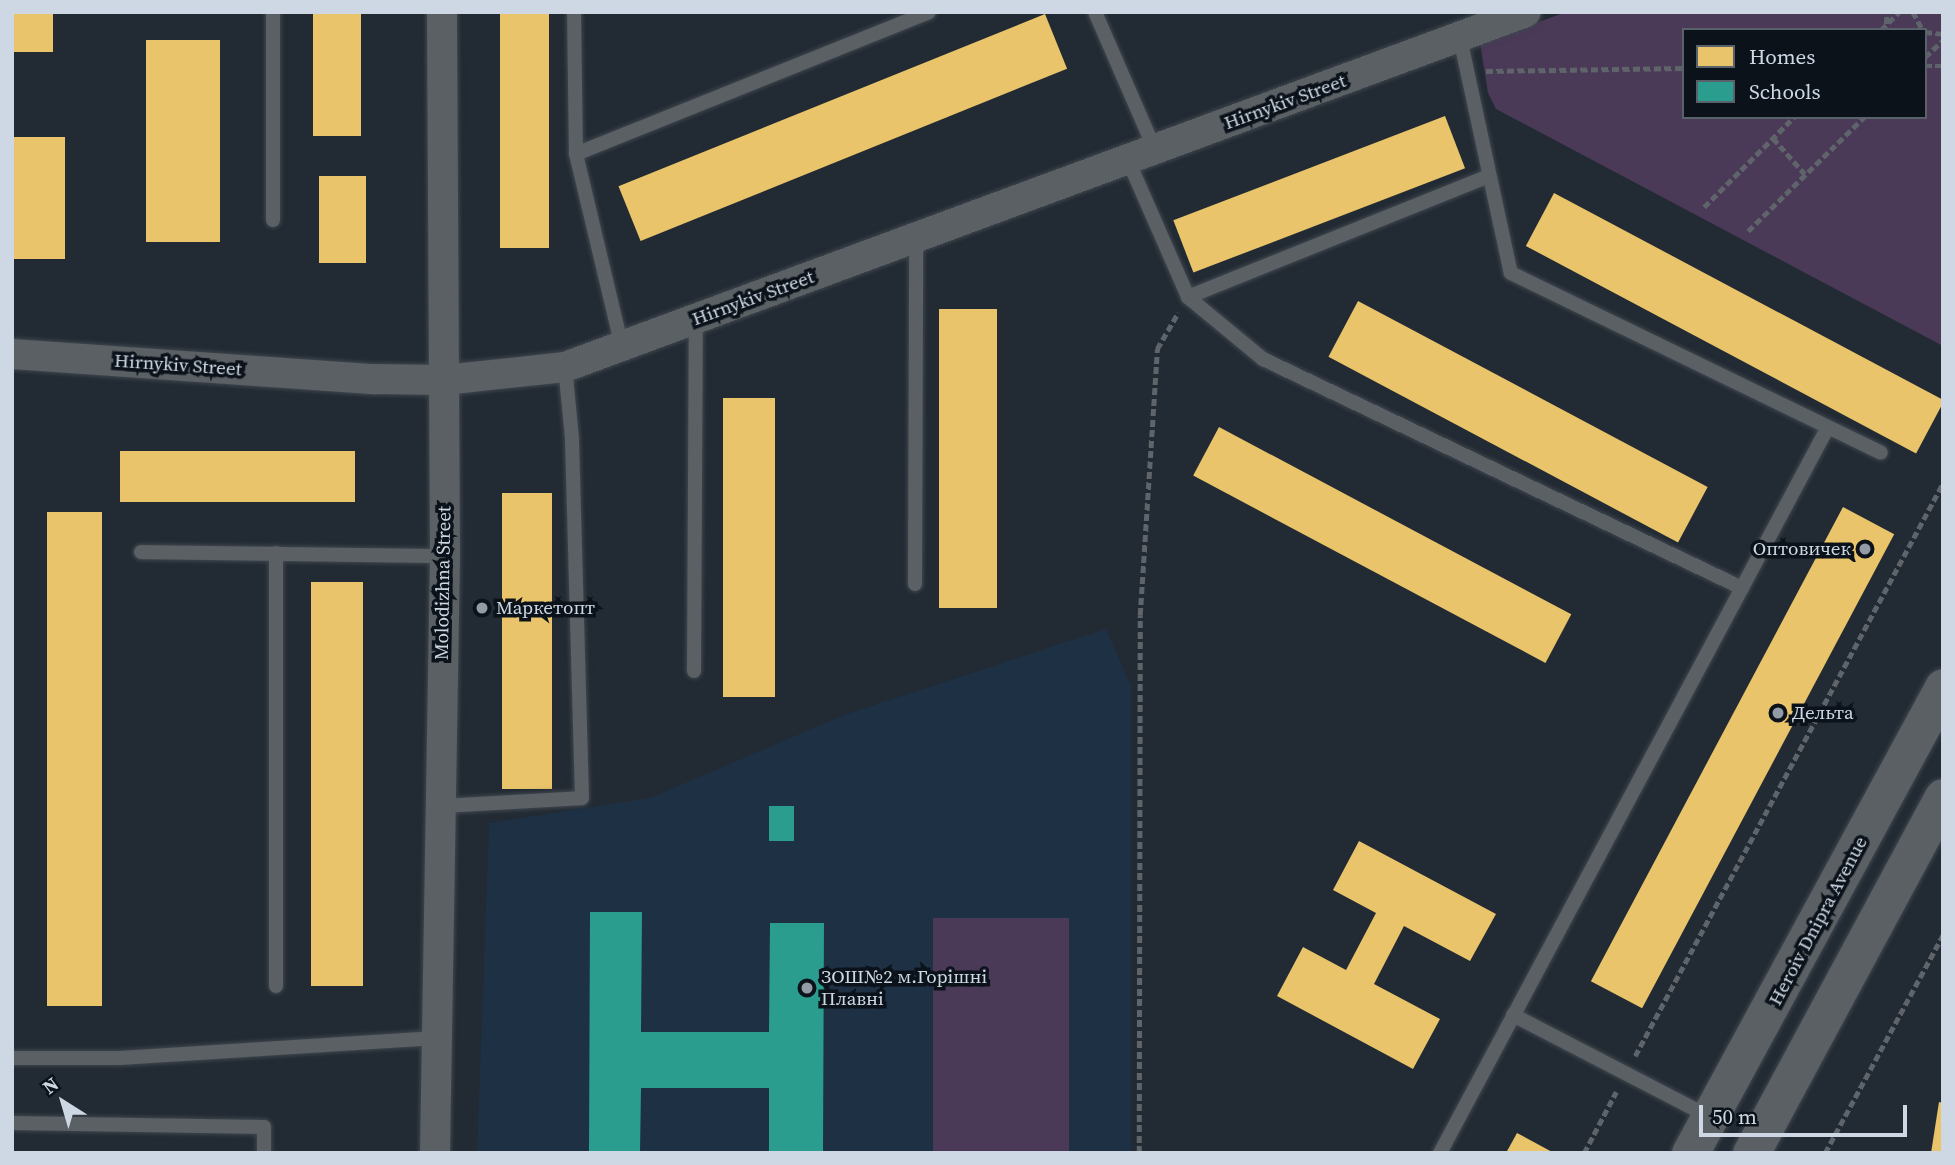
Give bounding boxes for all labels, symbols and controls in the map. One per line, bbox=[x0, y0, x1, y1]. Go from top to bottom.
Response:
legend bbox=[1682, 28, 1927, 119]
text: Homes bbox=[1749, 42, 1815, 71]
street label: Hirnykiv Street bbox=[1221, 69, 1349, 135]
text: Schools bbox=[1749, 77, 1821, 106]
street label: Hirnykiv Street bbox=[689, 265, 817, 331]
street label: Hirnykiv Street bbox=[113, 349, 243, 381]
street label: Molodizhna Street bbox=[430, 506, 456, 660]
place label: Оптовичек bbox=[1753, 538, 1851, 560]
marker: Оптовичек bbox=[1857, 541, 1873, 557]
place label: Маркетопт bbox=[496, 597, 595, 619]
marker: Маркетопт bbox=[474, 600, 490, 616]
place label: Дельта bbox=[1792, 702, 1854, 724]
marker: Дельта bbox=[1770, 705, 1786, 721]
street label: Heroiv Dnipra Avenue bbox=[1764, 833, 1872, 1009]
place label: ЗОШ№2 м.Горішні Плавні bbox=[821, 966, 987, 1010]
marker: ЗОШ№2 м.Горішні Плавні bbox=[799, 980, 815, 996]
north arrow bbox=[28, 1067, 98, 1137]
text: N bbox=[37, 1071, 64, 1100]
scale bar bbox=[1703, 1092, 1911, 1136]
text: 50 m bbox=[1712, 1102, 1757, 1131]

